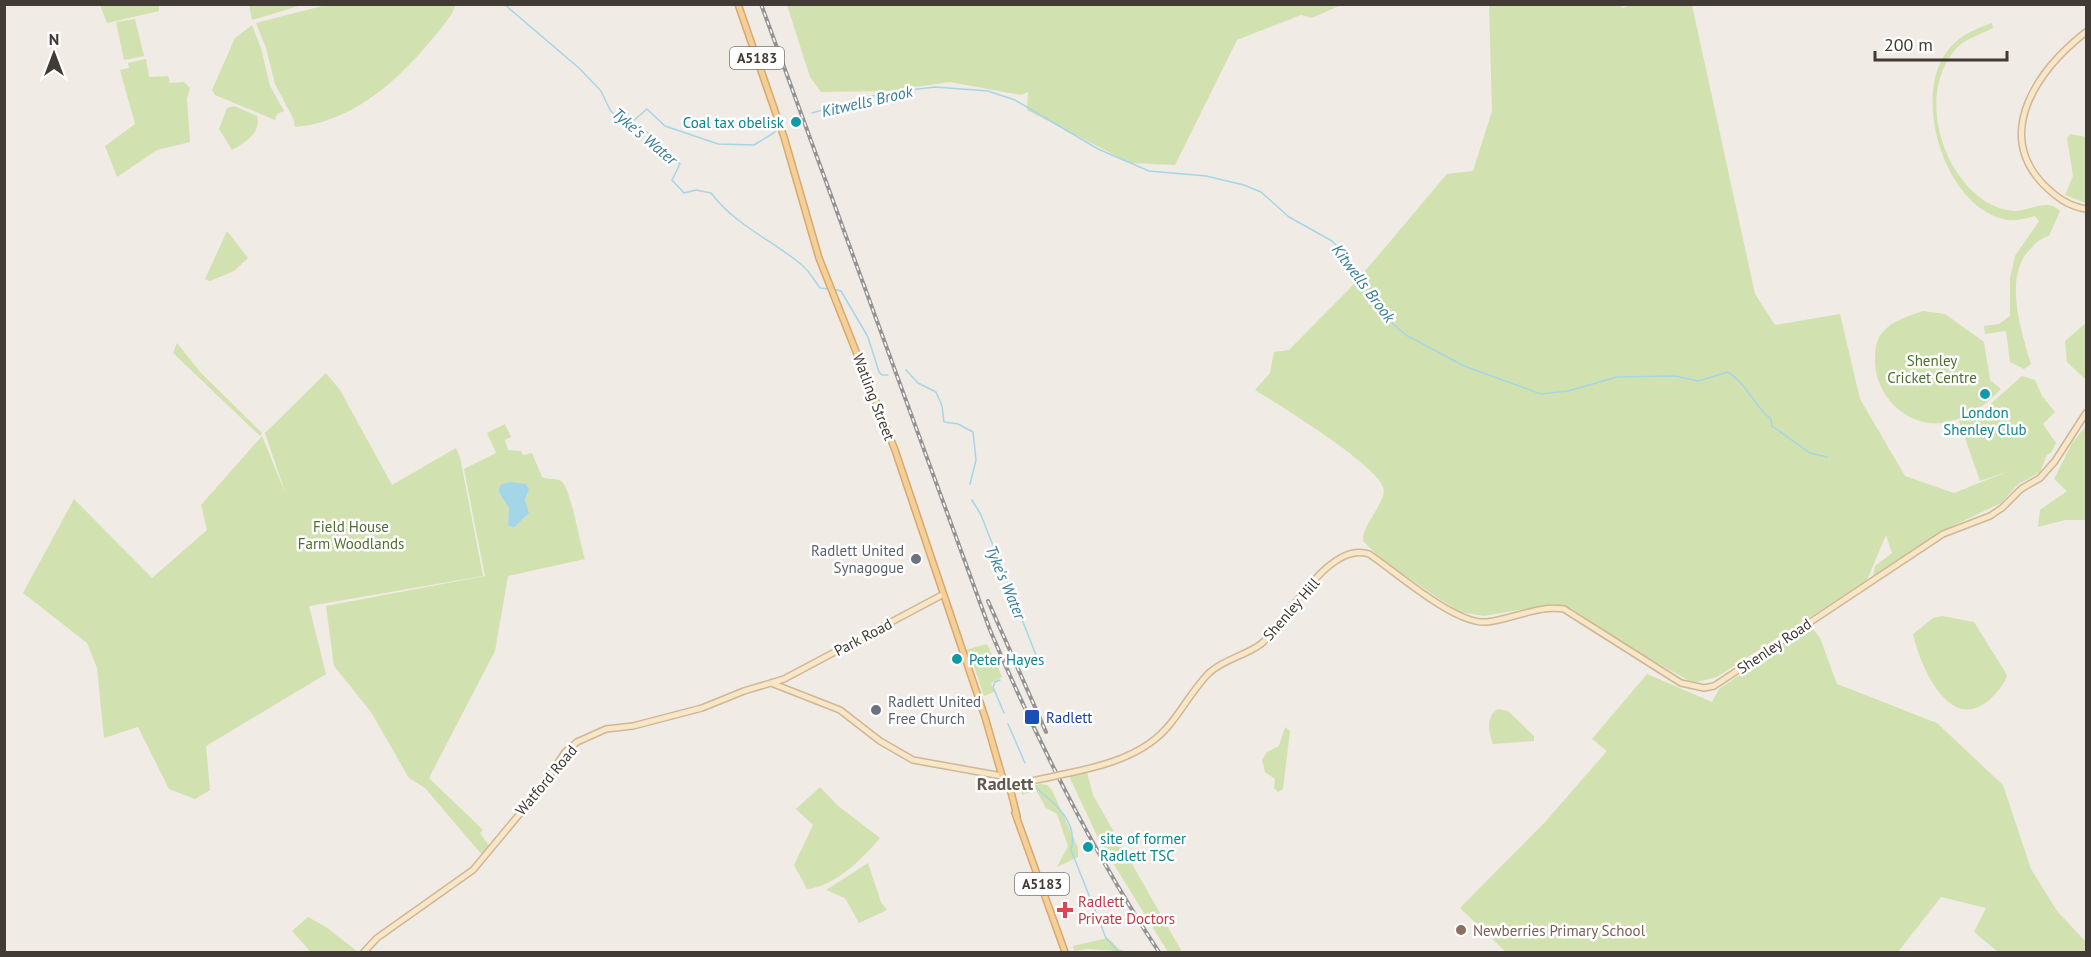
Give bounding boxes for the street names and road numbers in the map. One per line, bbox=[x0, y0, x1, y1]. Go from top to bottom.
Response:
road number: A5183 bbox=[730, 47, 784, 69]
street label: Watling Street bbox=[849, 351, 899, 443]
street label: Shenley Hill bbox=[1259, 573, 1324, 644]
street label: Park Road bbox=[831, 614, 895, 660]
street label: Shenley Road bbox=[1733, 614, 1815, 678]
street label: Watford Road bbox=[511, 741, 581, 819]
road number: A5183 bbox=[1015, 873, 1069, 895]

